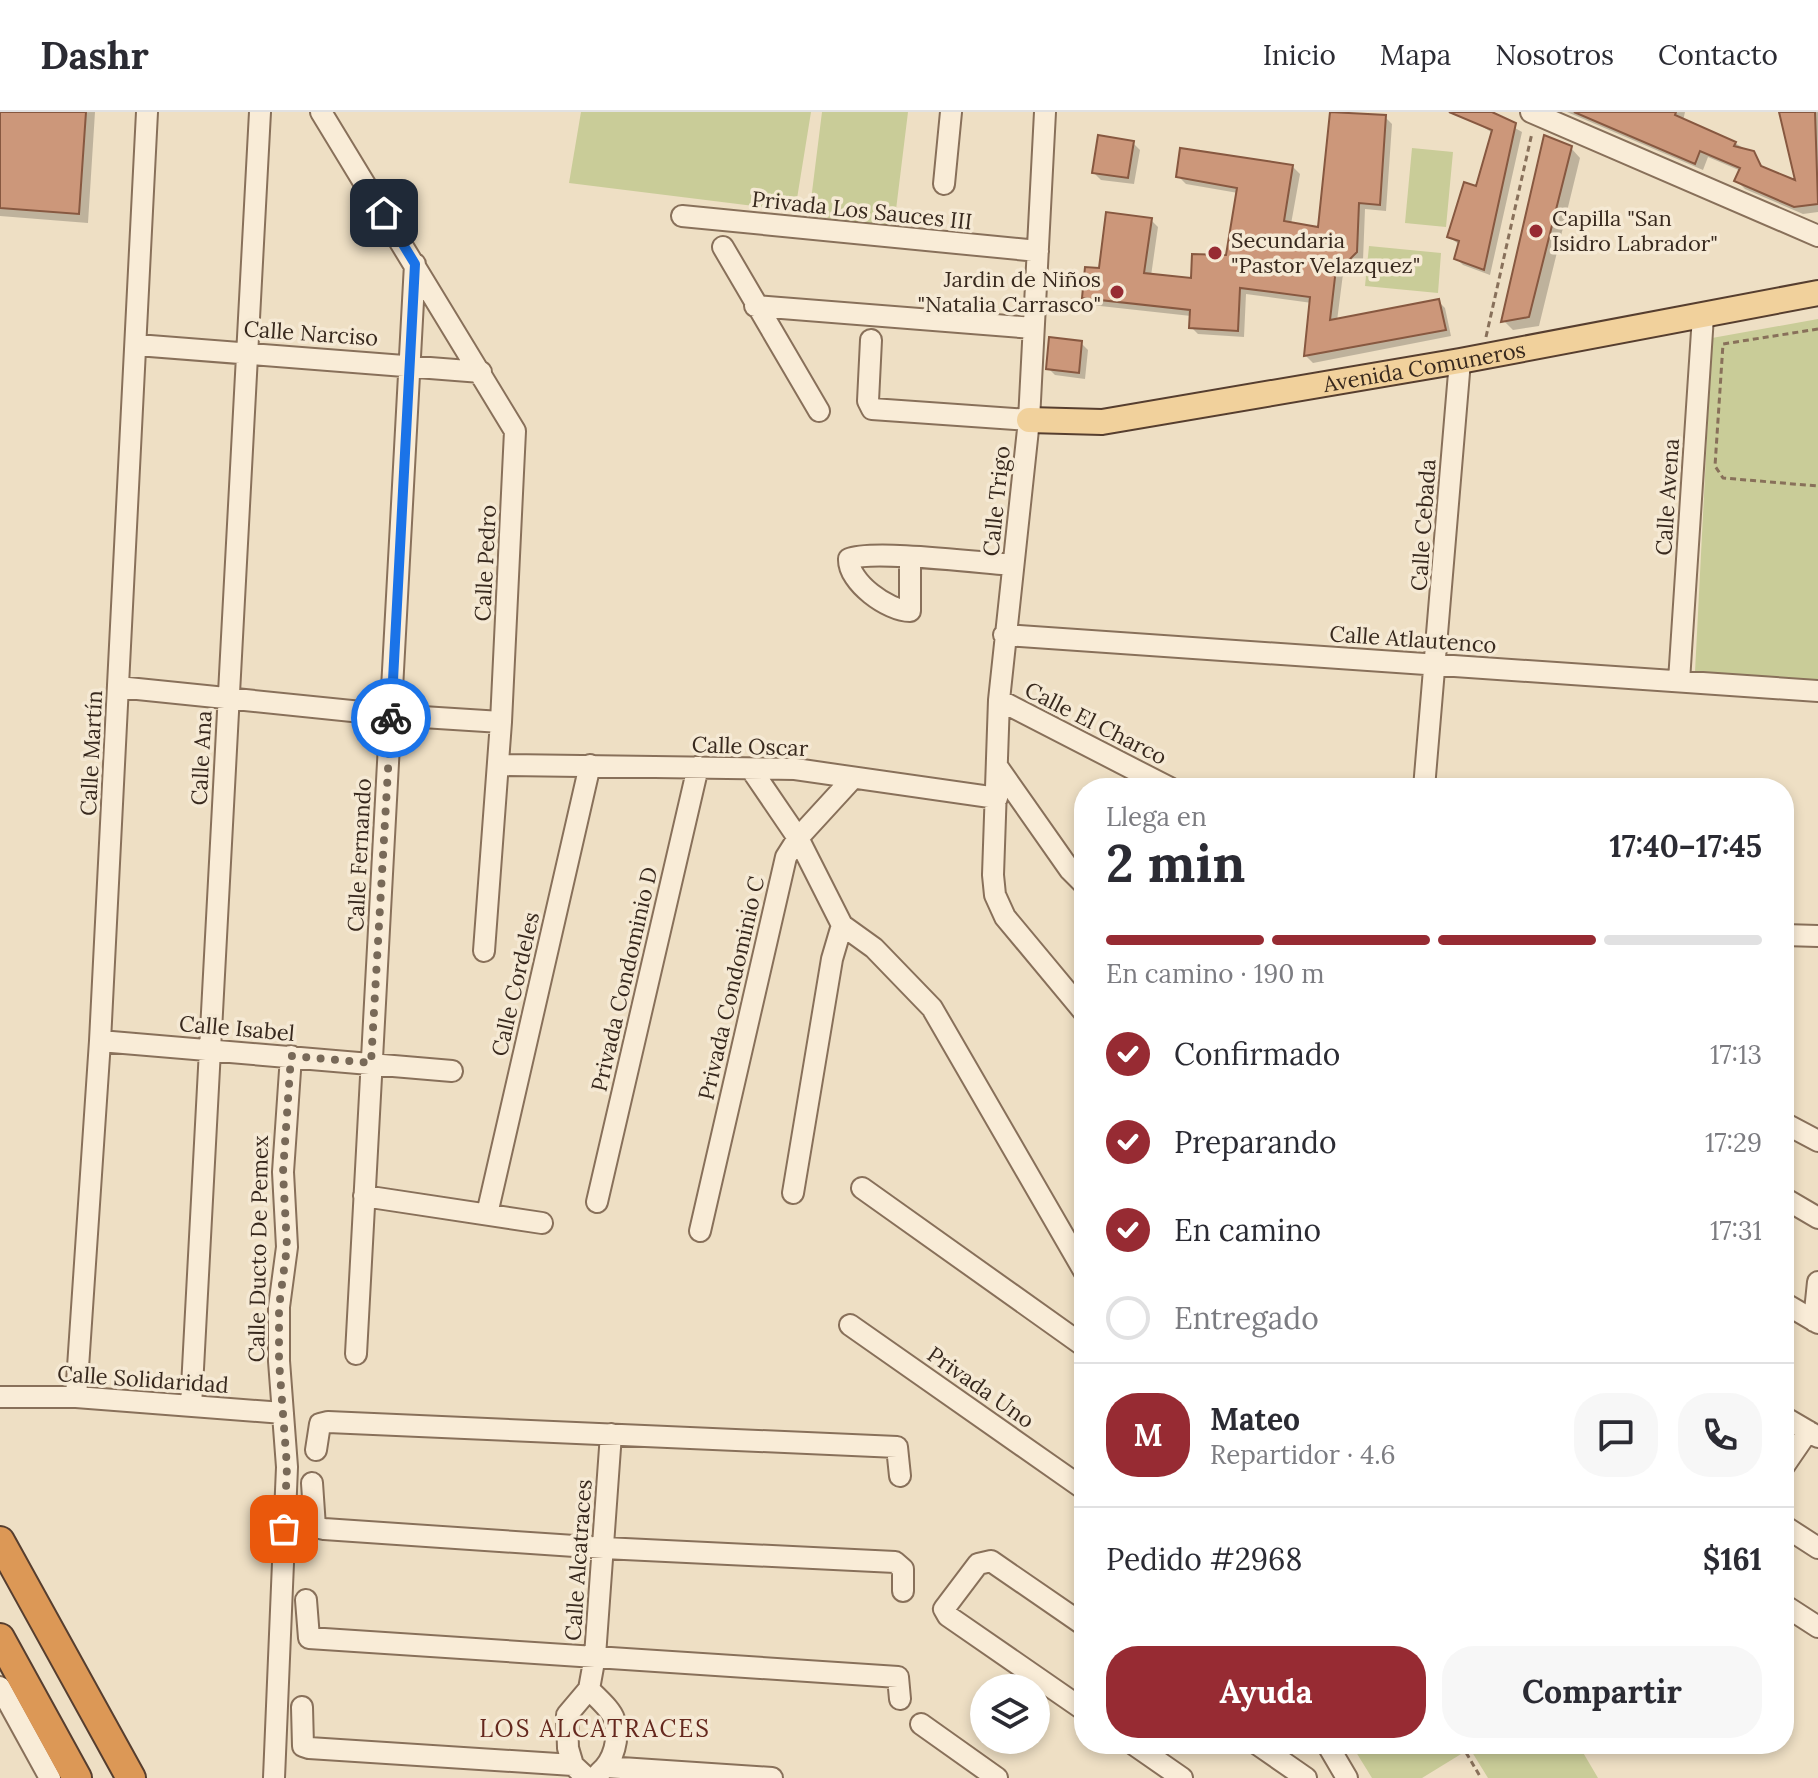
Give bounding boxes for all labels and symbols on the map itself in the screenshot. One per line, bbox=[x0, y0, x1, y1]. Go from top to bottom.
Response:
pin bbox=[350, 179, 418, 247]
street label: Privada Los Sauces III bbox=[750, 184, 974, 236]
place label: Capilla "San Isidro Labrador" bbox=[1552, 204, 1718, 257]
marker: Capilla "San Isidro Labrador" bbox=[1527, 222, 1545, 240]
place label: Secundaria "Pastor Velazquez" bbox=[1231, 226, 1420, 279]
marker: Secundaria "Pastor Velazquez" bbox=[1206, 244, 1224, 262]
place label: Jardin de Niños "Natalia Carrasco" bbox=[917, 265, 1101, 318]
marker: Jardin de Niños "Natalia Carrasco" bbox=[1108, 283, 1126, 301]
street label: Calle Narciso bbox=[243, 314, 379, 352]
street label: Avenida Comuneros bbox=[1320, 335, 1528, 398]
street label: Calle Avena bbox=[1649, 437, 1685, 557]
street label: Calle Trigo bbox=[976, 444, 1016, 558]
street label: Calle Cebada bbox=[1404, 458, 1442, 592]
street label: Calle Pedro bbox=[468, 504, 502, 622]
street label: Calle Atlautenco bbox=[1329, 619, 1497, 659]
street label: Calle El Charco bbox=[1020, 675, 1172, 771]
courier bbox=[351, 678, 431, 758]
street label: Calle Martín bbox=[74, 690, 108, 816]
street label: Calle Ana bbox=[185, 710, 217, 806]
street label: Calle Oscar bbox=[691, 730, 809, 762]
street label: Calle Fernando bbox=[341, 778, 377, 932]
street label: Privada Condominio D bbox=[585, 864, 663, 1094]
street label: Privada Condominio C bbox=[692, 873, 770, 1103]
street label: Calle Cordeles bbox=[485, 909, 545, 1059]
street label: Calle Isabel bbox=[178, 1009, 296, 1047]
street label: Calle Ducto De Pemex bbox=[242, 1135, 274, 1363]
street label: Privada Uno bbox=[922, 1340, 1040, 1434]
street label: Calle Solidaridad bbox=[56, 1359, 230, 1399]
street label: Calle Alcatraces bbox=[558, 1478, 598, 1642]
pin bbox=[250, 1495, 318, 1563]
district label: LOS ALCATRACES bbox=[479, 1713, 711, 1744]

